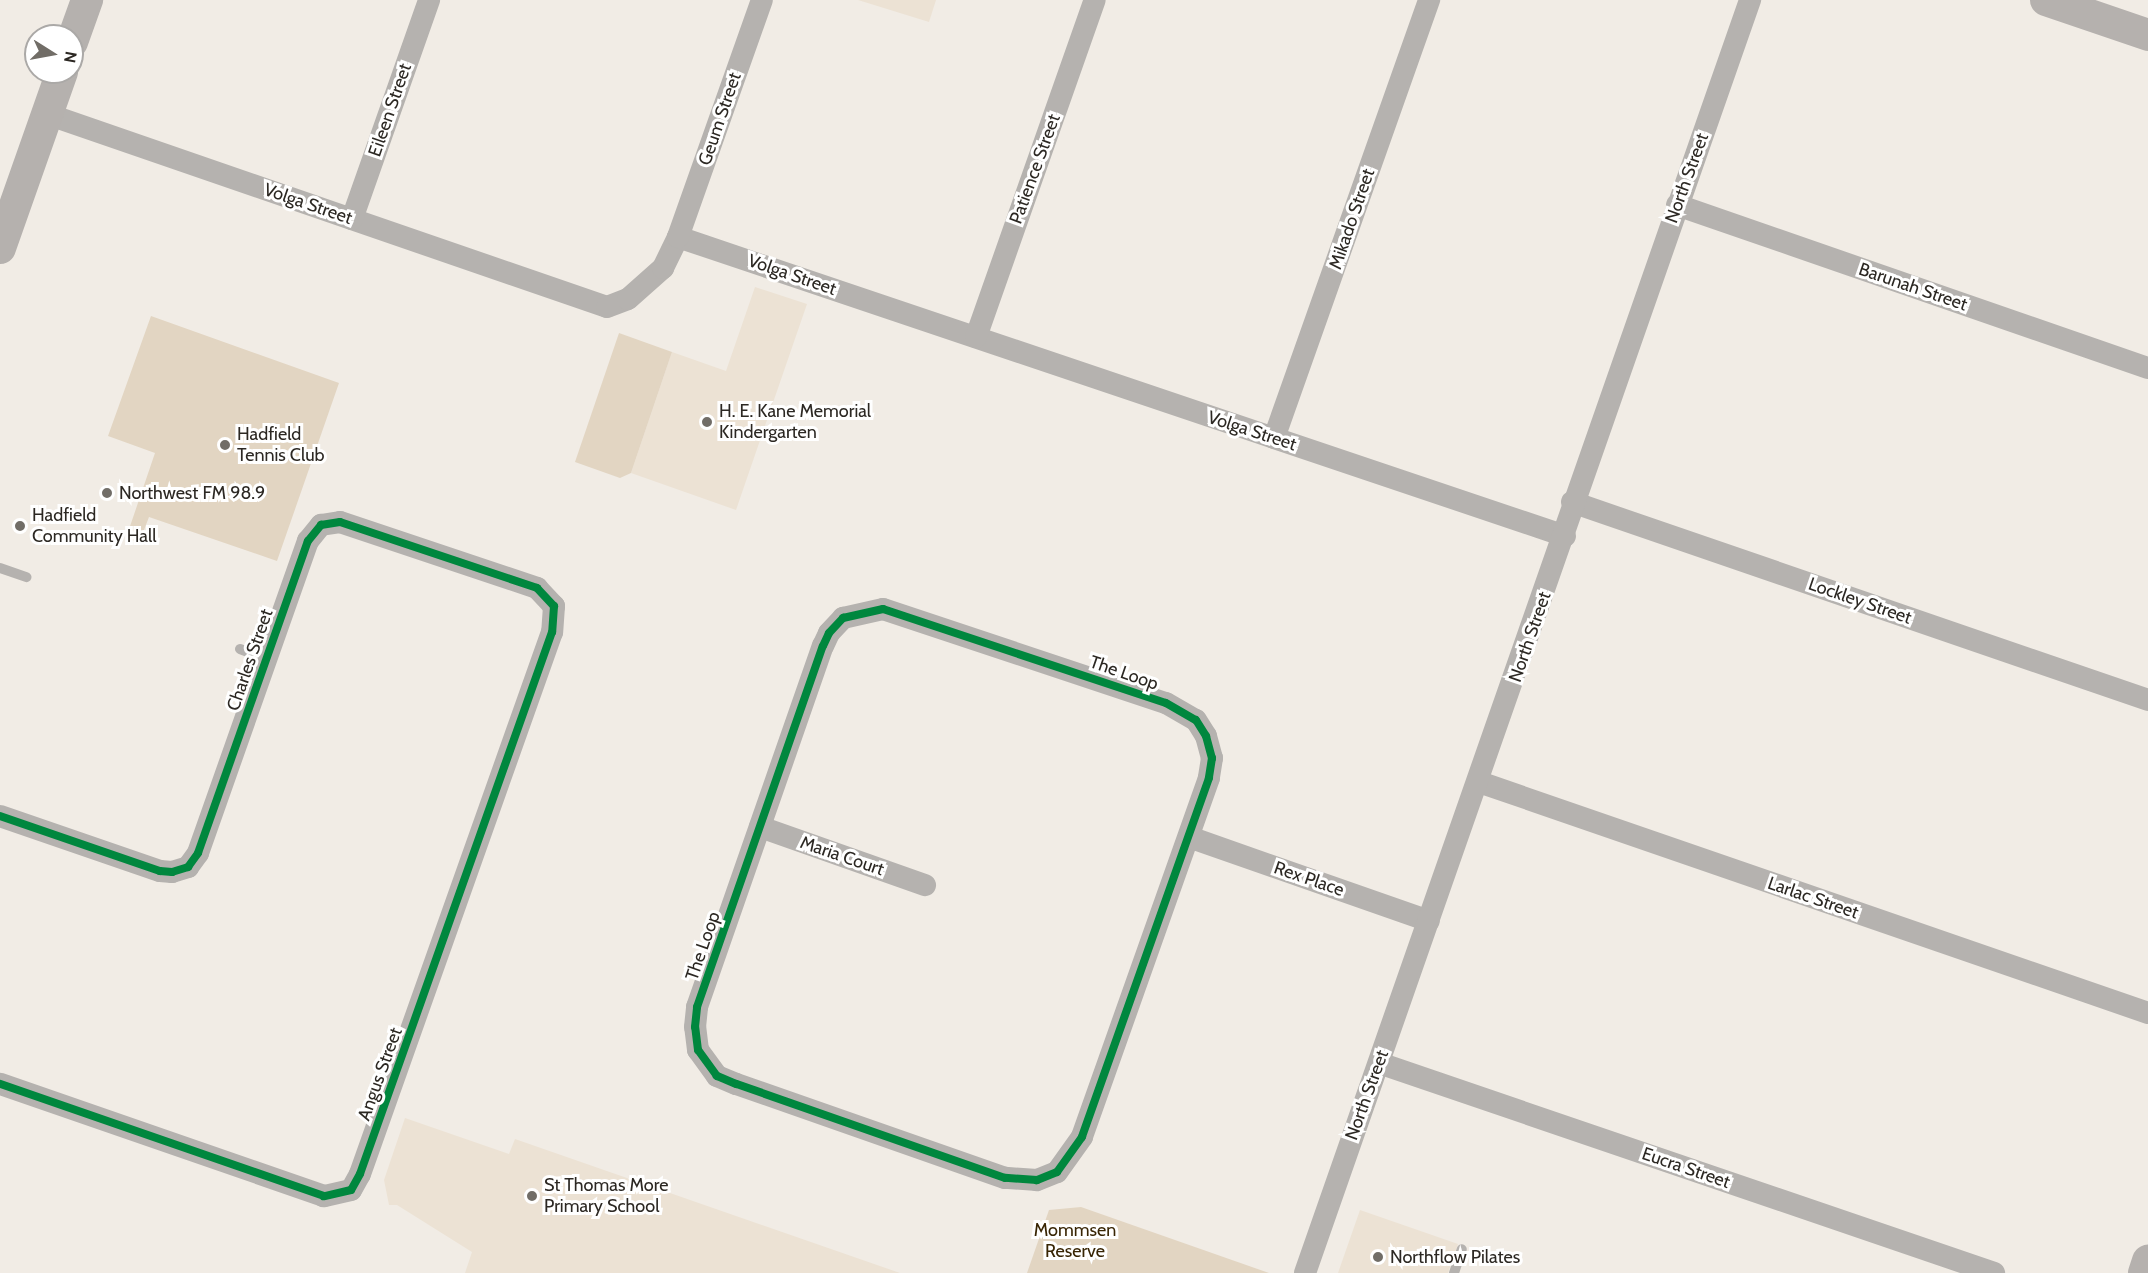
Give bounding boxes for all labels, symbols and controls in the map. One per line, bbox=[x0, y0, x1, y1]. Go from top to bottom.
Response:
north arrow bbox=[24, 24, 84, 84]
text: N bbox=[60, 50, 81, 65]
street label: Eileen Street bbox=[364, 61, 416, 159]
street label: Geum Street bbox=[694, 70, 746, 168]
street label: Patience Street bbox=[1005, 111, 1065, 227]
street label: North Street bbox=[1661, 130, 1713, 226]
street label: Mikado Street bbox=[1325, 166, 1379, 272]
street label: Volga Street bbox=[261, 179, 355, 229]
street label: Volga Street bbox=[745, 250, 839, 300]
street label: Barunah Street bbox=[1856, 258, 1970, 316]
place label: H. E. Kane Memorial Kindergarten bbox=[719, 401, 871, 444]
street label: Volga Street bbox=[1205, 407, 1299, 455]
marker: H. E. Kane Memorial Kindergarten bbox=[700, 415, 714, 429]
place label: Hadfield Tennis Club bbox=[237, 424, 325, 466]
marker: Hadfield Tennis Club bbox=[218, 438, 232, 452]
place label: Northwest FM 98.9 bbox=[119, 482, 265, 504]
marker: Northwest FM 98.9 bbox=[100, 486, 114, 500]
place label: Hadfield Community Hall bbox=[32, 505, 156, 548]
marker: Hadfield Community Hall bbox=[13, 519, 27, 533]
street label: Lockley Street bbox=[1806, 573, 1914, 629]
street label: North Street bbox=[1504, 589, 1556, 685]
street label: Charles Street bbox=[222, 606, 278, 714]
street label: The Loop bbox=[1087, 651, 1161, 695]
street label: Maria Court bbox=[797, 832, 887, 880]
street label: Rex Place bbox=[1271, 857, 1347, 901]
street label: Larlac Street bbox=[1765, 872, 1861, 924]
street label: The Loop bbox=[681, 909, 725, 983]
street label: Angus Street bbox=[353, 1025, 407, 1123]
street label: North Street bbox=[1341, 1047, 1393, 1143]
street label: Eucra Street bbox=[1639, 1143, 1733, 1193]
place label: St Thomas More Primary School bbox=[544, 1175, 668, 1218]
marker: St Thomas More Primary School bbox=[525, 1189, 539, 1203]
park label: Mommsen Reserve bbox=[1034, 1220, 1116, 1262]
place label: Northflow Pilates bbox=[1390, 1246, 1520, 1268]
marker: Northflow Pilates bbox=[1371, 1250, 1385, 1264]

